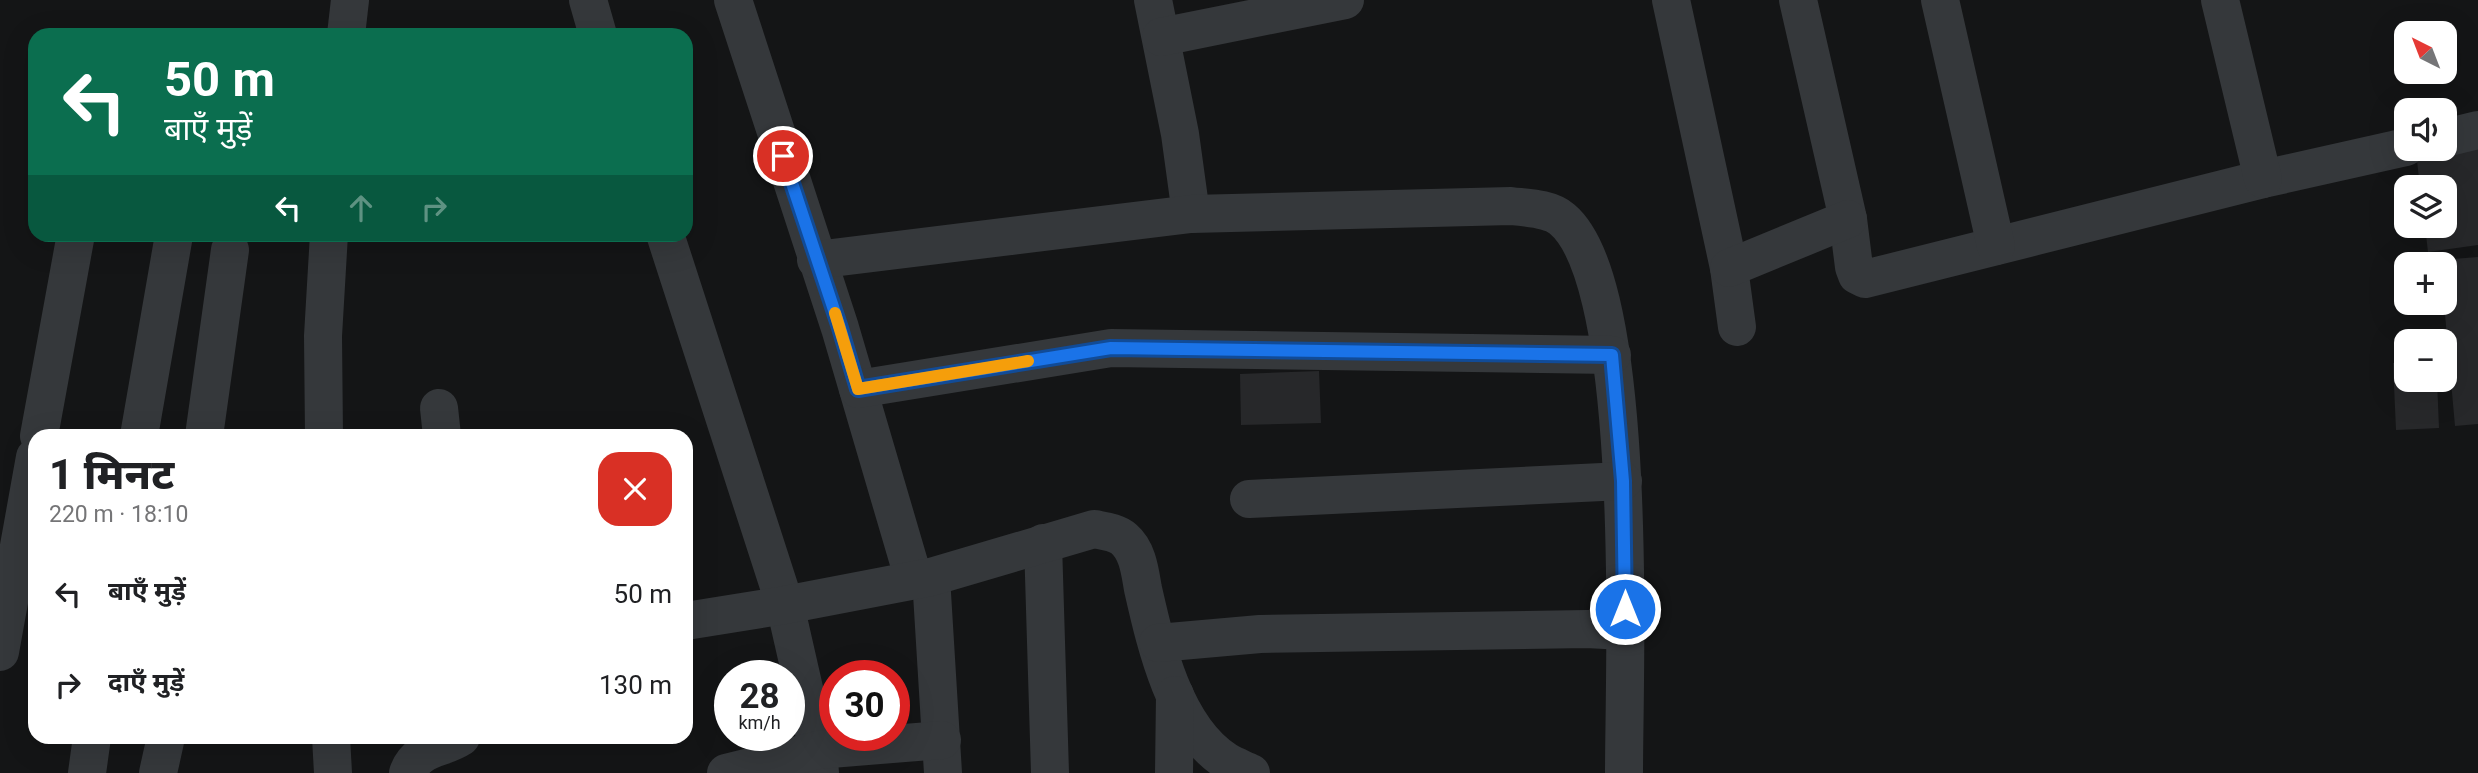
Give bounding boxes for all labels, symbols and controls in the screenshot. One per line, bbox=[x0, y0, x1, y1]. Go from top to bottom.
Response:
north arrow bbox=[2394, 21, 2457, 84]
map controls bbox=[2394, 21, 2457, 392]
text: 50 m bbox=[164, 51, 275, 108]
icon: left bbox=[49, 56, 140, 147]
button: sound bbox=[2394, 98, 2457, 161]
text: बाएँ मुड़ें bbox=[164, 110, 252, 148]
pin bbox=[753, 126, 813, 186]
icon: arrive bbox=[764, 137, 802, 175]
button: layers bbox=[2394, 175, 2457, 238]
icon: left bbox=[269, 189, 307, 227]
icon: ahead bbox=[342, 189, 380, 227]
icon: right bbox=[415, 189, 453, 227]
button: + bbox=[2394, 252, 2457, 315]
button: − bbox=[2394, 329, 2457, 392]
text: 1 मिनट bbox=[49, 450, 174, 499]
button: close bbox=[598, 452, 672, 526]
text: 220 m · 18:10 bbox=[49, 501, 188, 528]
position arrow bbox=[1588, 572, 1662, 646]
icon: left bbox=[49, 575, 87, 613]
text: बाएँ मुड़ें bbox=[108, 576, 186, 606]
text: 50 m bbox=[614, 579, 672, 609]
speed limit sign: 30 bbox=[819, 660, 910, 751]
icon: right bbox=[49, 666, 87, 704]
text: दाएँ मुड़ें bbox=[108, 667, 184, 697]
text: 130 m bbox=[599, 670, 672, 700]
text: 28 bbox=[739, 676, 780, 717]
text: km/h bbox=[738, 712, 781, 733]

